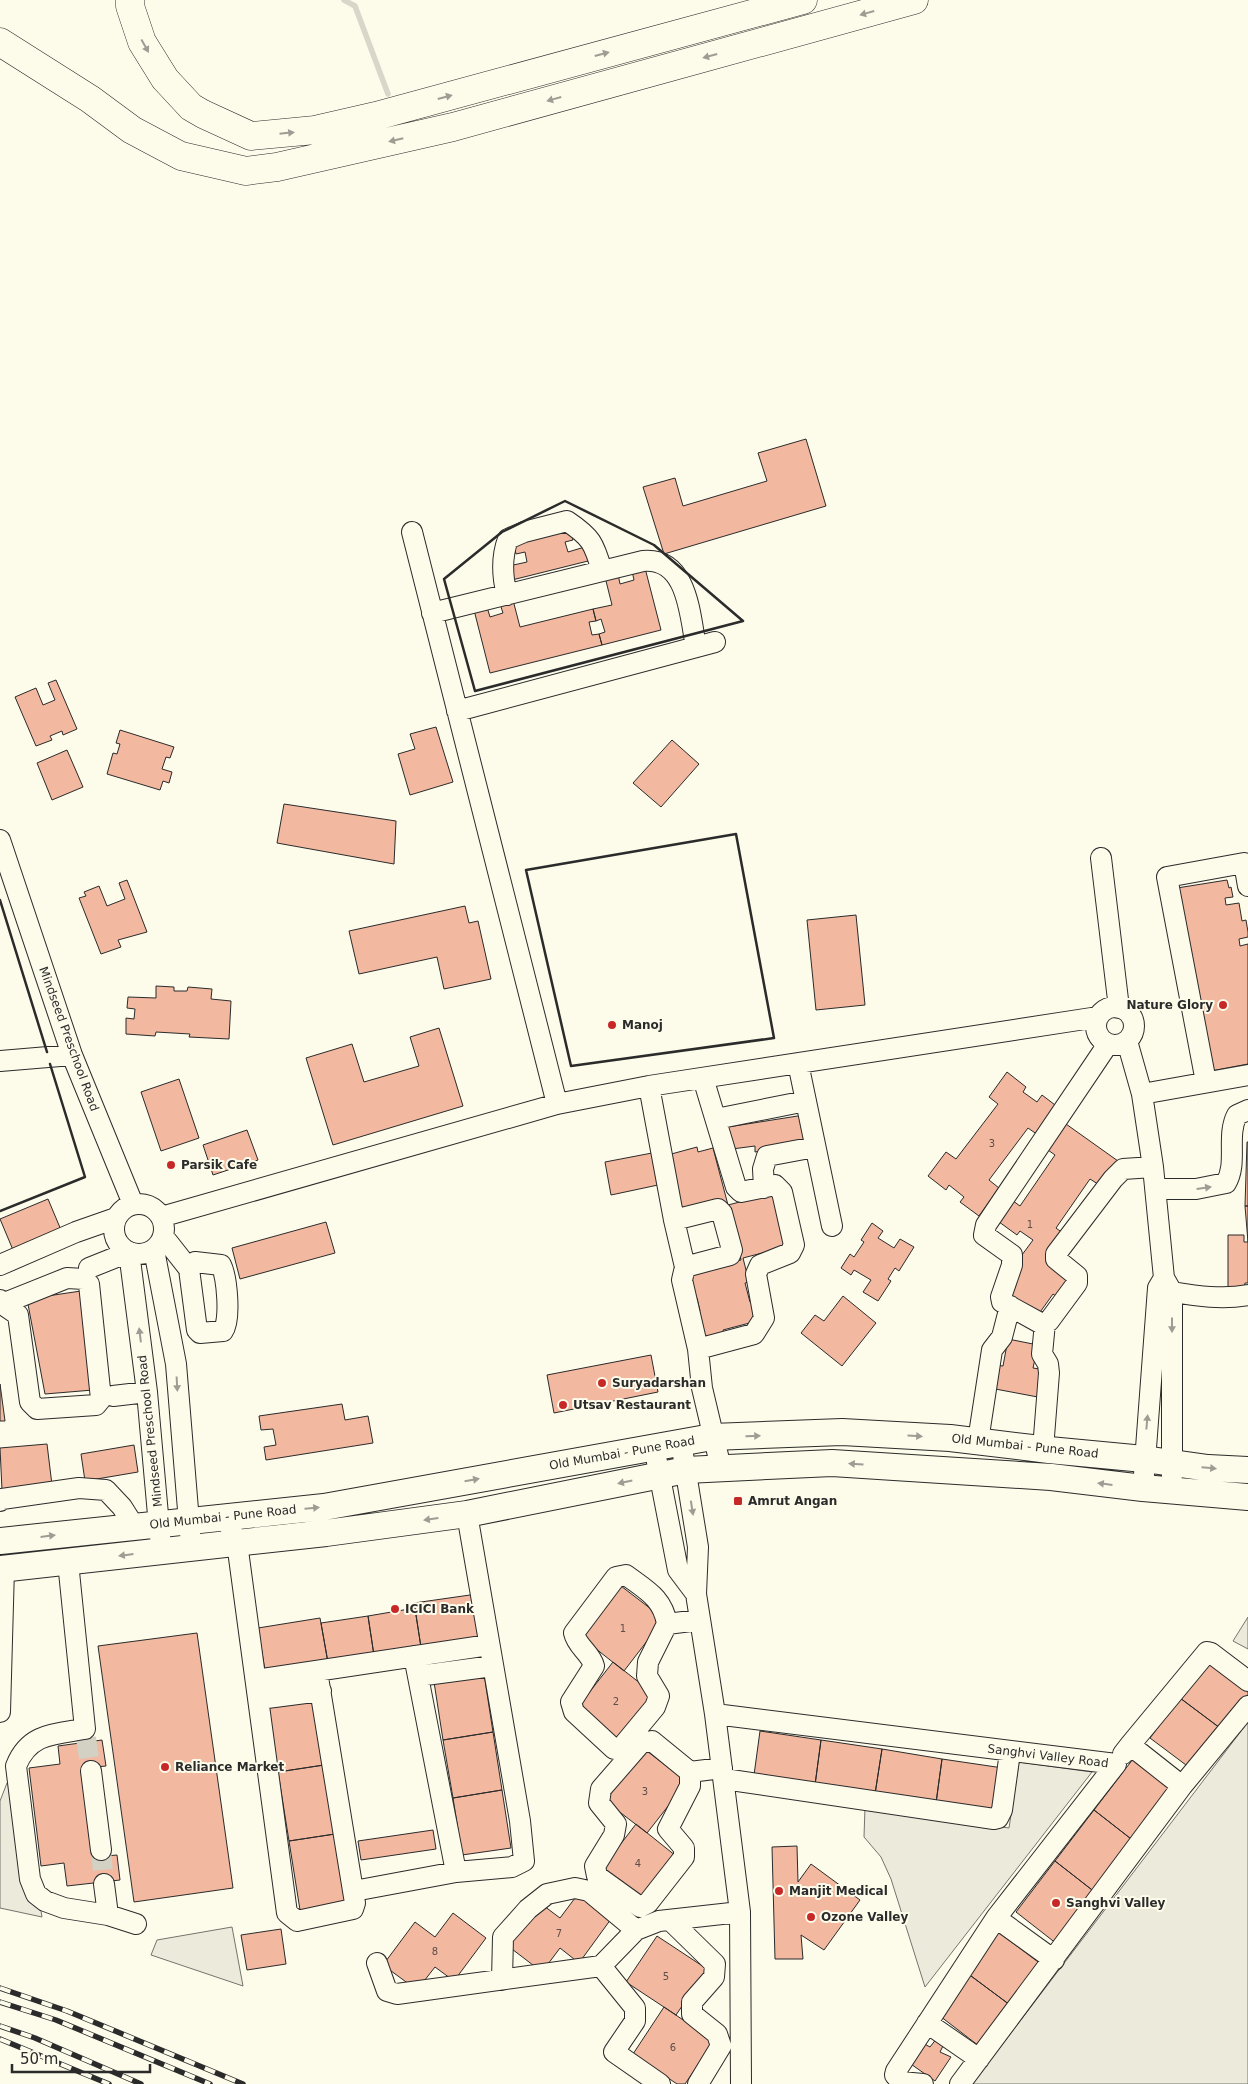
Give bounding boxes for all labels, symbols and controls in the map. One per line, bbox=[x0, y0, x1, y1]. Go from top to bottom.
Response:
one-way arrow bbox=[860, 10, 875, 18]
one-way arrow bbox=[141, 39, 149, 53]
one-way arrow bbox=[595, 50, 610, 58]
one-way arrow bbox=[703, 52, 718, 60]
one-way arrow bbox=[438, 92, 453, 100]
one-way arrow bbox=[546, 95, 561, 103]
one-way arrow bbox=[279, 129, 295, 137]
one-way arrow bbox=[389, 136, 404, 144]
street label: Mindseed Preschool Road bbox=[36, 965, 102, 1113]
place label: Nature Glory bbox=[1126, 998, 1213, 1012]
marker: Nature Glory bbox=[1217, 999, 1229, 1011]
place label: Manoj bbox=[622, 1018, 663, 1032]
marker: Manoj bbox=[606, 1019, 618, 1031]
house number: 3 bbox=[989, 1138, 995, 1149]
place label: Parsik Cafe bbox=[181, 1158, 257, 1172]
marker: Parsik Cafe bbox=[165, 1159, 177, 1171]
one-way arrow bbox=[1197, 1184, 1213, 1192]
house number: 1 bbox=[1027, 1219, 1033, 1230]
one-way arrow bbox=[1168, 1317, 1176, 1333]
one-way arrow bbox=[136, 1327, 144, 1343]
street label: Mindseed Preschool Road bbox=[135, 1354, 165, 1508]
one-way arrow bbox=[174, 1376, 182, 1392]
place label: Suryadarshan bbox=[612, 1376, 706, 1390]
marker: Suryadarshan bbox=[596, 1377, 608, 1389]
place label: Utsav Restaurant bbox=[573, 1398, 691, 1412]
marker: Utsav Restaurant bbox=[557, 1399, 569, 1411]
one-way arrow bbox=[1143, 1414, 1151, 1430]
one-way arrow bbox=[745, 1431, 761, 1439]
street label: Old Mumbai - Pune Road bbox=[951, 1431, 1099, 1461]
one-way arrow bbox=[908, 1432, 924, 1440]
street label: Old Mumbai - Pune Road bbox=[548, 1433, 696, 1473]
one-way arrow bbox=[847, 1460, 863, 1468]
one-way arrow bbox=[1202, 1464, 1218, 1472]
one-way arrow bbox=[464, 1476, 480, 1484]
one-way arrow bbox=[617, 1478, 632, 1486]
one-way arrow bbox=[1097, 1480, 1113, 1488]
place label: Amrut Angan bbox=[748, 1494, 837, 1508]
marker: Amrut Angan bbox=[732, 1495, 744, 1507]
one-way arrow bbox=[688, 1500, 696, 1516]
street label: Old Mumbai - Pune Road bbox=[149, 1502, 297, 1532]
one-way arrow bbox=[304, 1504, 320, 1512]
one-way arrow bbox=[422, 1515, 438, 1523]
one-way arrow bbox=[41, 1532, 57, 1540]
one-way arrow bbox=[117, 1552, 133, 1560]
place label: ICICI Bank bbox=[405, 1602, 475, 1616]
marker: ICICI Bank bbox=[389, 1603, 401, 1615]
house number: 1 bbox=[620, 1623, 626, 1634]
house number: 2 bbox=[613, 1696, 619, 1707]
street label: Sanghvi Valley Road bbox=[987, 1742, 1109, 1770]
place label: Reliance Market bbox=[175, 1760, 284, 1774]
marker: Reliance Market bbox=[159, 1761, 171, 1773]
house number: 3 bbox=[642, 1786, 648, 1797]
house number: 4 bbox=[635, 1858, 641, 1869]
place label: Manjit Medical bbox=[789, 1884, 888, 1898]
marker: Manjit Medical bbox=[773, 1885, 785, 1897]
place label: Sanghvi Valley bbox=[1066, 1896, 1166, 1910]
marker: Sanghvi Valley bbox=[1050, 1897, 1062, 1909]
place label: Ozone Valley bbox=[821, 1910, 908, 1924]
marker: Ozone Valley bbox=[805, 1911, 817, 1923]
house number: 7 bbox=[556, 1928, 562, 1939]
house number: 8 bbox=[432, 1946, 438, 1957]
house number: 5 bbox=[663, 1971, 669, 1982]
scale bar bbox=[12, 2042, 150, 2074]
house number: 6 bbox=[670, 2042, 676, 2053]
text: 50 m bbox=[20, 2050, 58, 2068]

